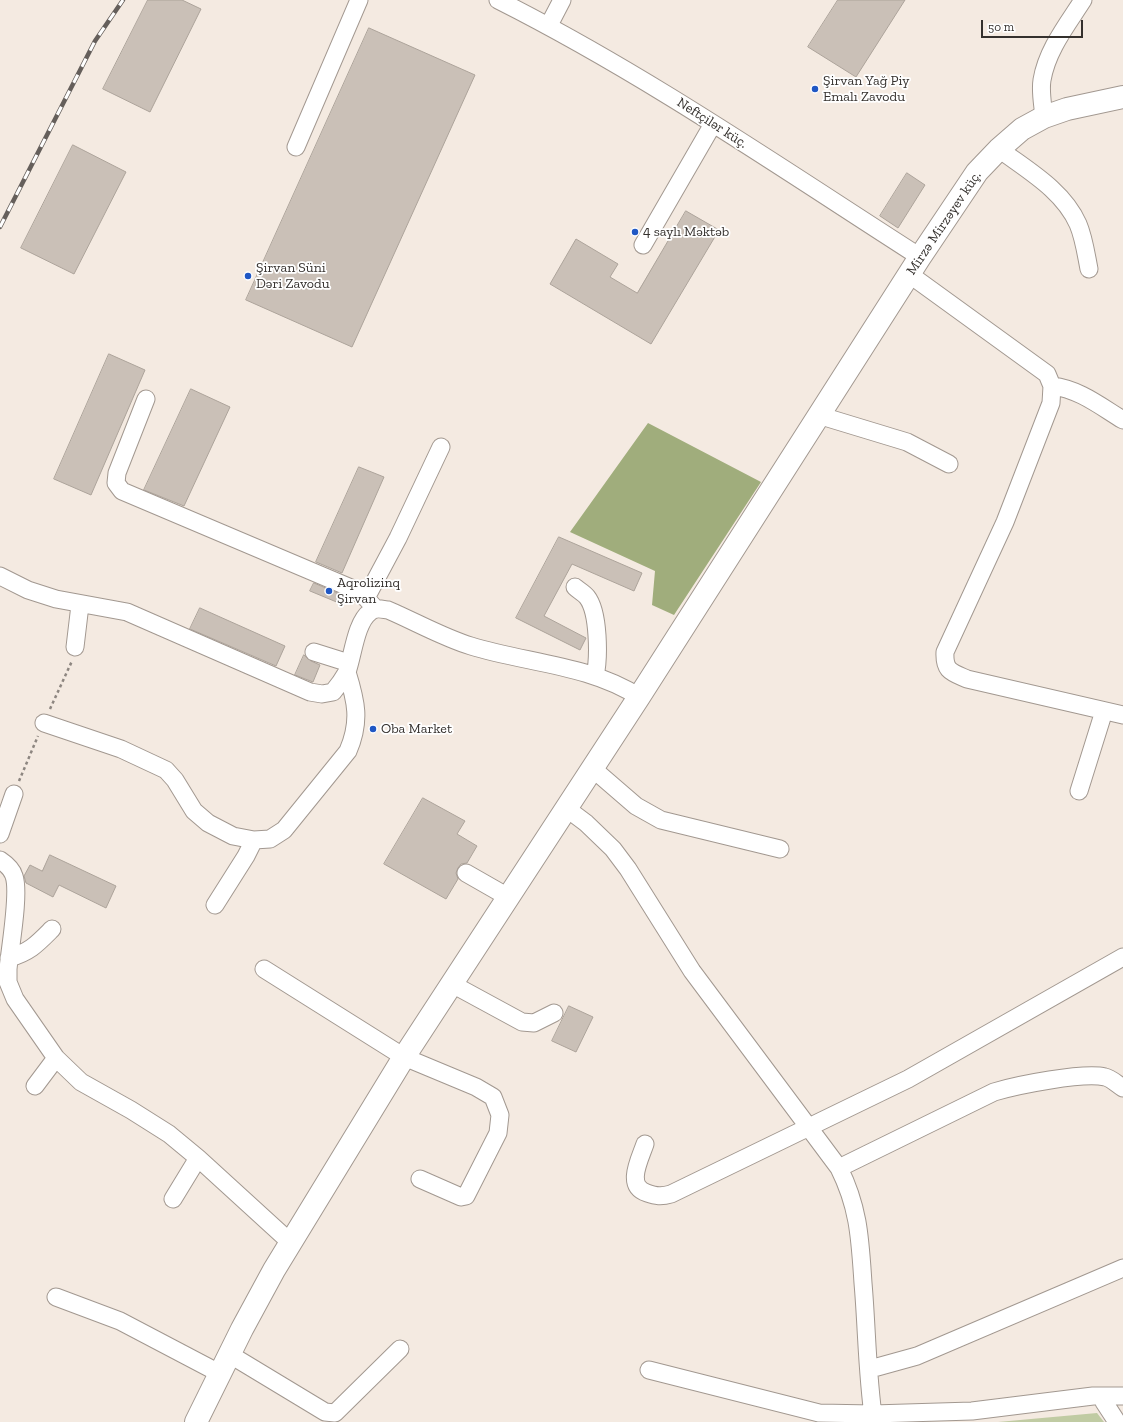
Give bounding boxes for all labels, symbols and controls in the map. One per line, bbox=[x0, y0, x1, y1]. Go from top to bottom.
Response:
scale bar bbox=[983, 12, 1085, 38]
text: 50 m bbox=[988, 20, 1014, 34]
place label: Şirvan Yağ Piy Emalı Zavodu bbox=[823, 73, 909, 106]
marker: Şirvan Yağ Piy Emalı Zavodu bbox=[810, 84, 820, 94]
street label: Neftçilər küç. bbox=[674, 94, 750, 152]
street label: Mirzə Mirzəyev küç. bbox=[903, 168, 985, 278]
place label: 4 saylı Məktəb bbox=[643, 224, 729, 240]
marker: 4 saylı Məktəb bbox=[630, 227, 640, 237]
place label: Şirvan Süni Dəri Zavodu bbox=[256, 260, 330, 292]
marker: Şirvan Süni Dəri Zavodu bbox=[243, 271, 253, 281]
place label: Aqrolizinq Şirvan bbox=[337, 575, 400, 608]
marker: Aqrolizinq Şirvan bbox=[324, 586, 334, 596]
place label: Oba Market bbox=[381, 721, 452, 737]
marker: Oba Market bbox=[368, 724, 378, 734]

